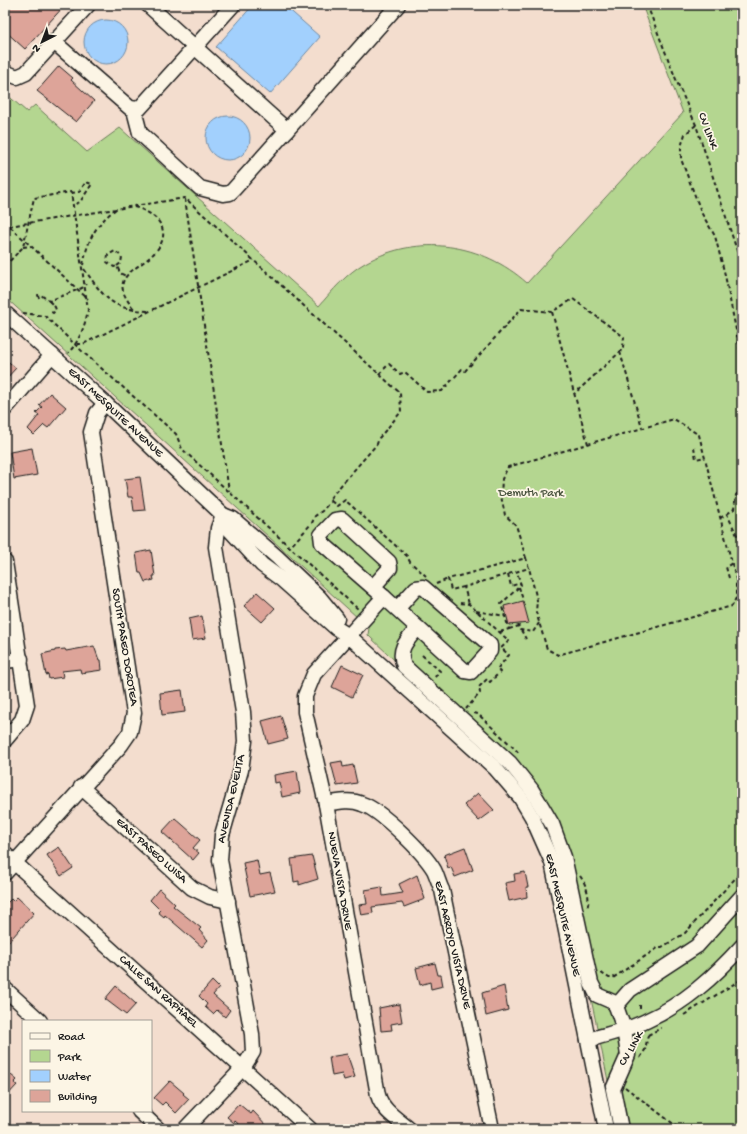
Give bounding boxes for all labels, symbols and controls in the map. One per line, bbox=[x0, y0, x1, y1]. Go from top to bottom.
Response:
north arrow bbox=[22, 22, 62, 62]
text: N bbox=[30, 41, 43, 55]
street label: CV LINK bbox=[694, 111, 721, 152]
street label: EAST MESQUITE AVENUE bbox=[64, 365, 166, 461]
park label: Demuth Park bbox=[497, 487, 565, 501]
street label: SOUTH PASEO DOROTEA bbox=[108, 587, 140, 708]
street label: AVENIDA EVELITA bbox=[215, 753, 249, 845]
street label: EAST PASEO LUISA bbox=[112, 815, 190, 887]
street label: NUEVA VISTA DRIVE bbox=[323, 831, 355, 932]
street label: EAST MESQUITE AVENUE bbox=[541, 852, 583, 978]
street label: EAST ARROYO VISTA DRIVE bbox=[430, 880, 474, 1011]
street label: CALLE SAN RAPHAEL bbox=[115, 953, 201, 1032]
legend bbox=[22, 1020, 152, 1112]
street label: CV LINK bbox=[616, 1028, 648, 1069]
text: Road bbox=[58, 1031, 85, 1045]
text: Park bbox=[57, 1051, 83, 1065]
text: Water bbox=[58, 1071, 92, 1085]
text: Building bbox=[57, 1091, 97, 1105]

